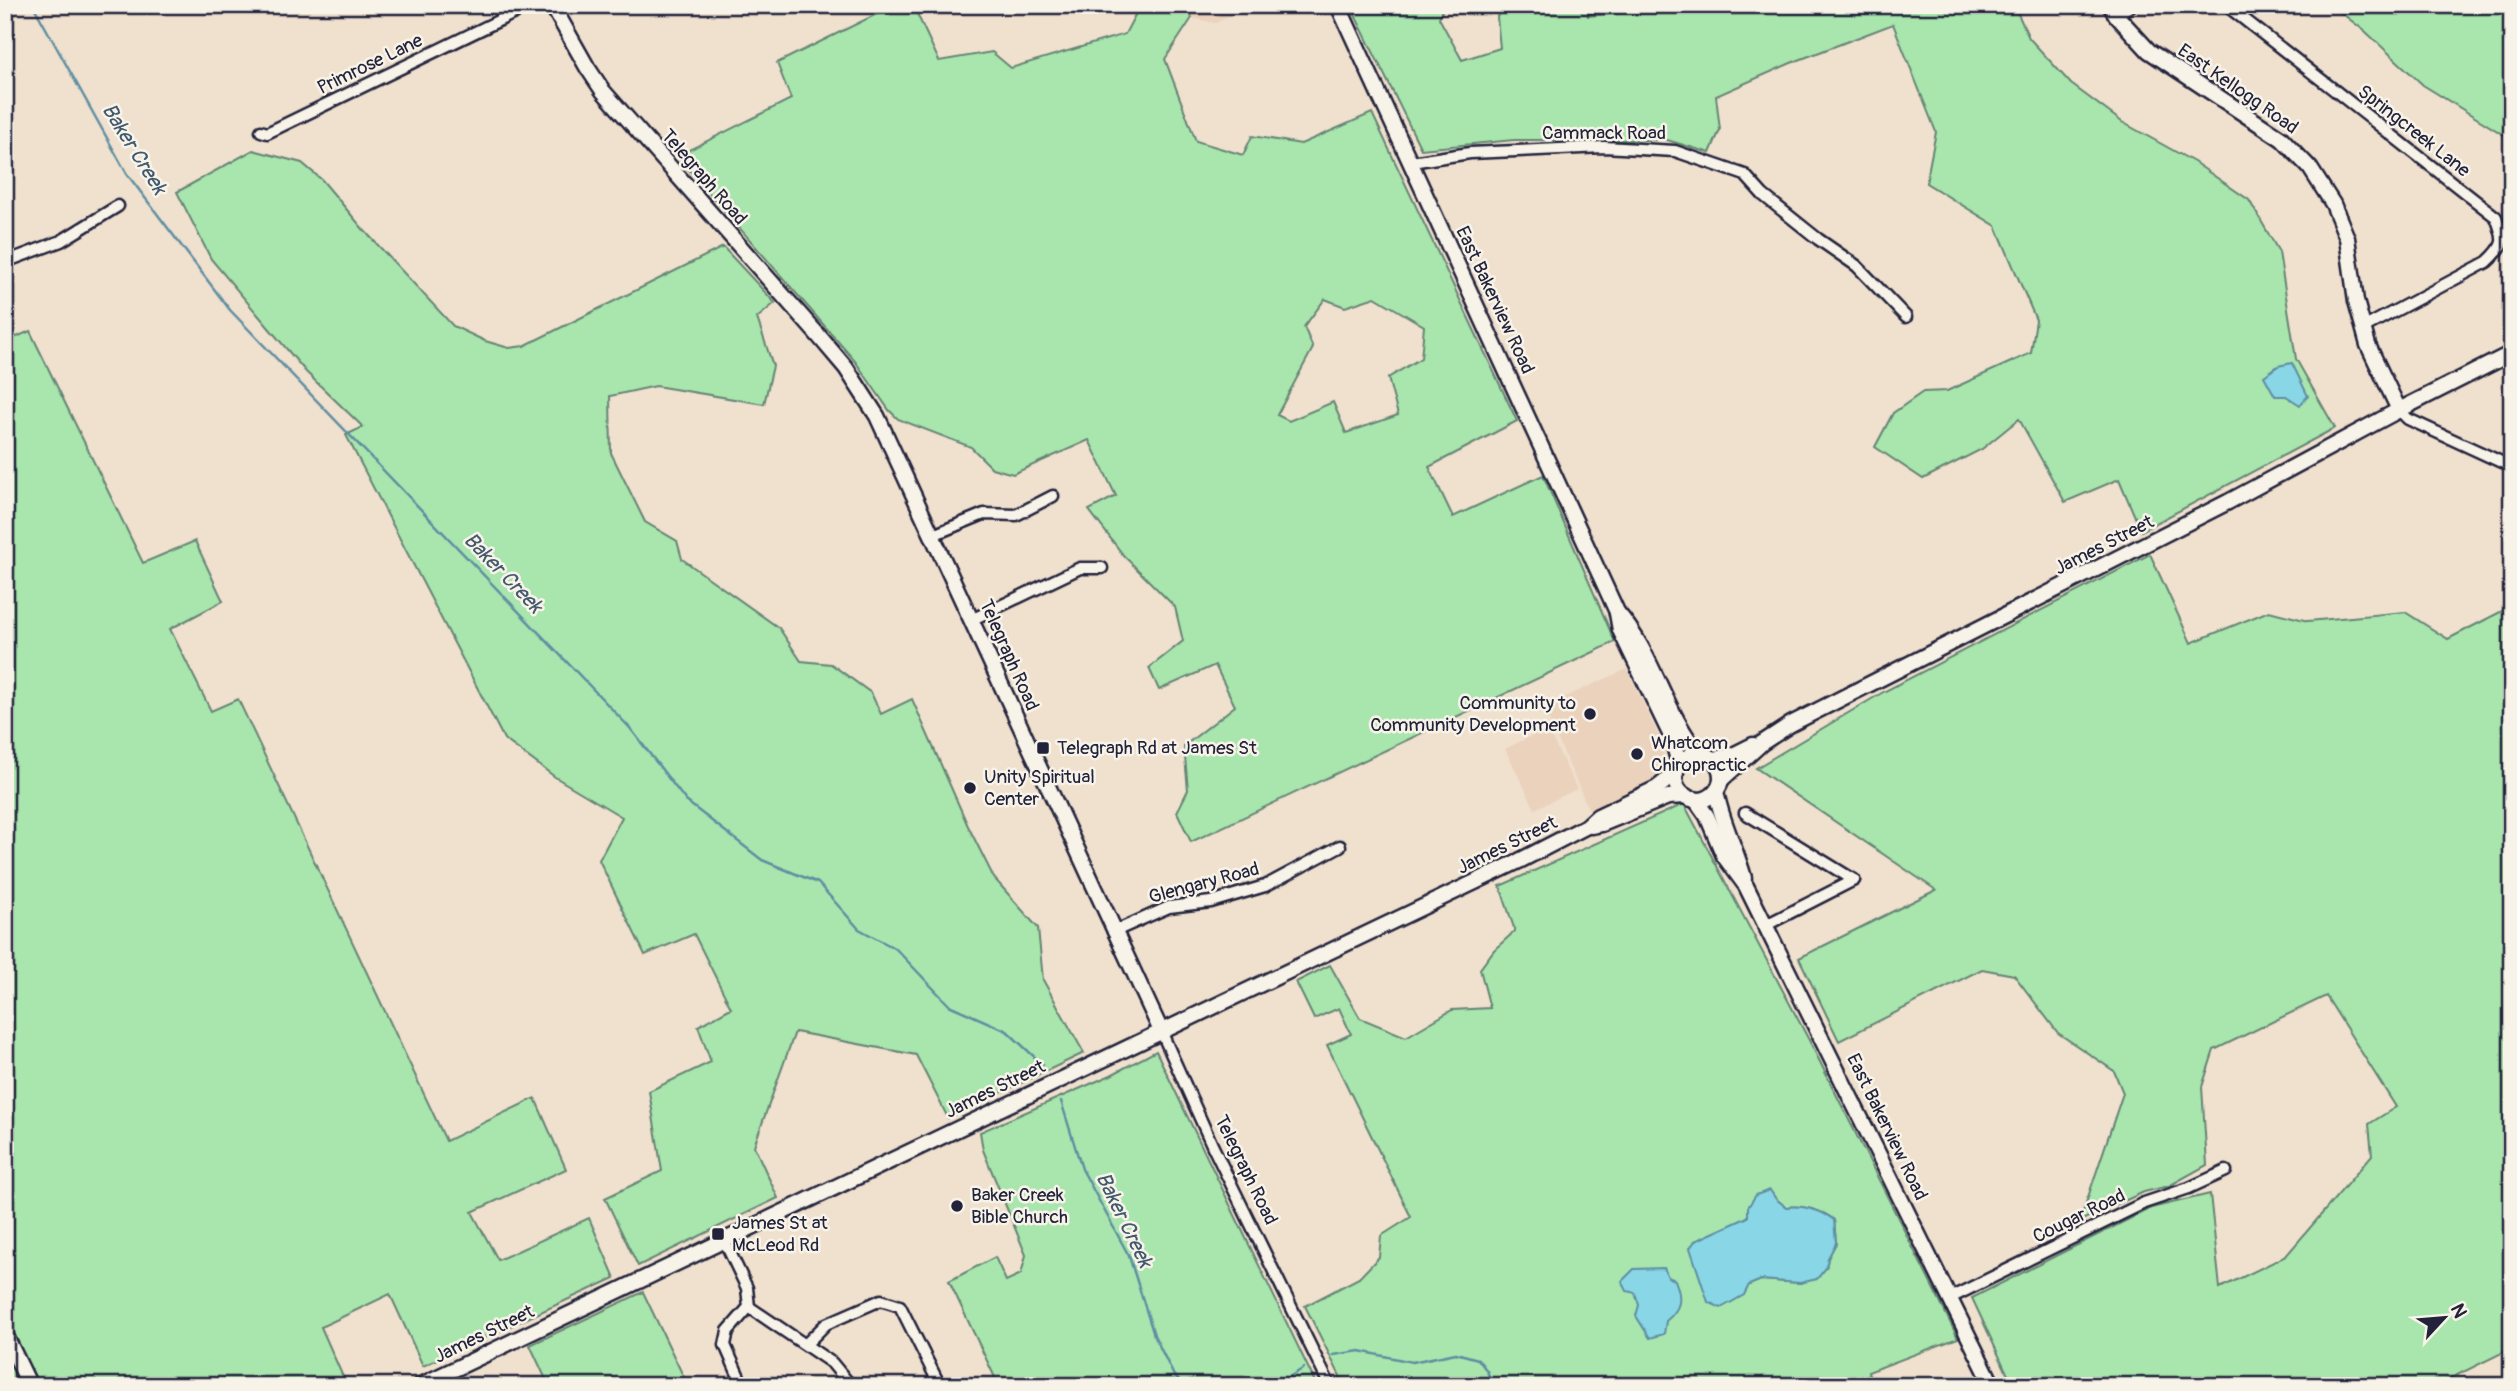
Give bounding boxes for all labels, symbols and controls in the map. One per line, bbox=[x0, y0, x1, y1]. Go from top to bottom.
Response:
street label: Primrose Lane bbox=[313, 28, 427, 100]
street label: East Kellogg Road bbox=[2173, 39, 2303, 139]
street label: Springcreek Lane bbox=[2353, 80, 2476, 183]
water label: Baker Creek bbox=[95, 98, 174, 201]
street label: Cammack Road bbox=[1542, 121, 1666, 145]
street label: Telegraph Road bbox=[656, 124, 752, 230]
street label: East Bakerview Road bbox=[1450, 222, 1540, 378]
street label: James Street bbox=[2050, 510, 2158, 580]
water label: Baker Creek bbox=[458, 527, 550, 621]
street label: Telegraph Road bbox=[974, 596, 1044, 714]
place label: Community to Community Development bbox=[1370, 691, 1576, 737]
marker: Community to Community Development bbox=[1582, 706, 1598, 722]
place label: Whatcom Chiropractic bbox=[1651, 731, 1747, 777]
place label: Telegraph Rd at James St bbox=[1057, 736, 1257, 760]
marker: Telegraph Rd at James St bbox=[1035, 740, 1051, 756]
marker: Whatcom Chiropractic bbox=[1629, 746, 1645, 762]
place label: Unity Spiritual Center bbox=[984, 765, 1095, 811]
marker: Unity Spiritual Center bbox=[962, 780, 978, 796]
street label: James Street bbox=[1453, 810, 1561, 880]
street label: Glengary Road bbox=[1146, 857, 1262, 909]
street label: East Bakerview Road bbox=[1841, 1050, 1933, 1204]
street label: James Street bbox=[941, 1054, 1049, 1124]
street label: Telegraph Road bbox=[1209, 1111, 1283, 1229]
water label: Baker Creek bbox=[1089, 1168, 1160, 1274]
place label: Baker Creek Bible Church bbox=[971, 1183, 1068, 1229]
street label: Cougar Road bbox=[2029, 1183, 2129, 1249]
marker: Baker Creek Bible Church bbox=[949, 1198, 965, 1214]
place label: James St at McLeod Rd bbox=[732, 1211, 828, 1257]
marker: James St at McLeod Rd bbox=[710, 1226, 726, 1242]
north arrow bbox=[2408, 1282, 2478, 1352]
street label: James Street bbox=[430, 1299, 538, 1369]
text: N bbox=[2445, 1300, 2472, 1322]

